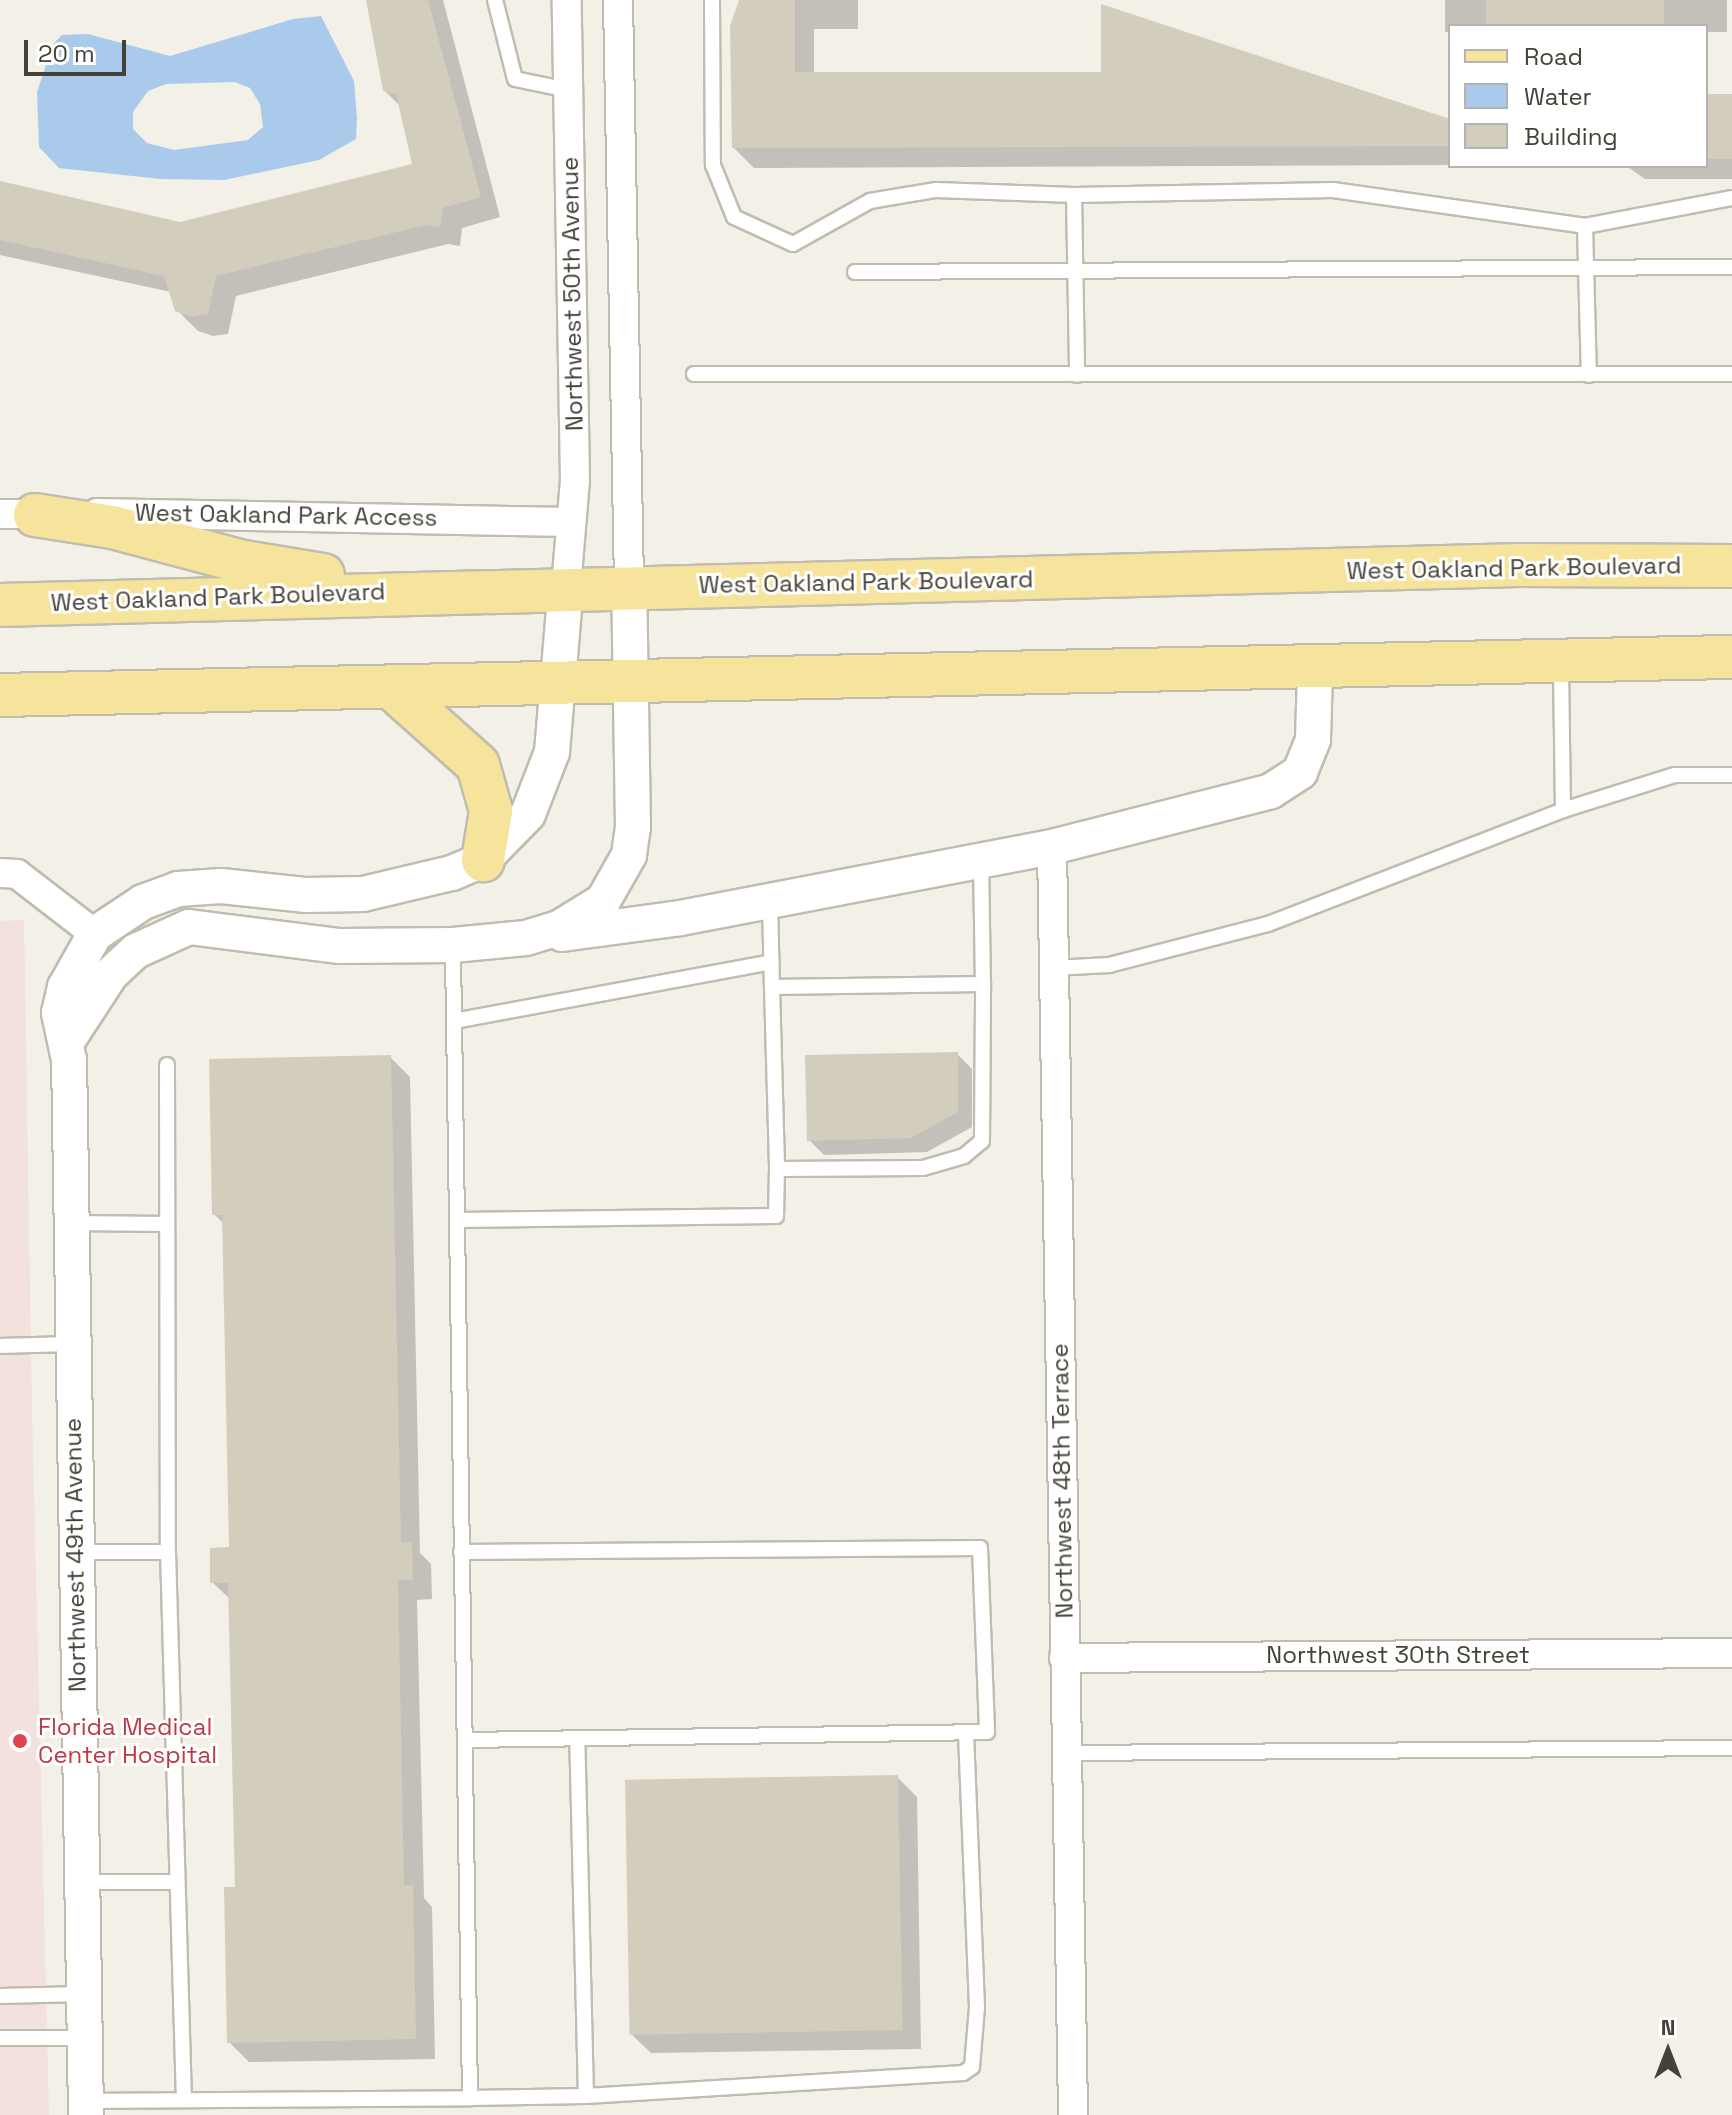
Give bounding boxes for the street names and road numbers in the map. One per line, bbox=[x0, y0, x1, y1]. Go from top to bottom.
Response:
street label: Northwest 50th Avenue bbox=[555, 156, 589, 432]
street label: West Oakland Park Access bbox=[134, 498, 438, 532]
street label: West Oakland Park Boulevard bbox=[1346, 551, 1682, 585]
street label: West Oakland Park Boulevard bbox=[698, 565, 1034, 599]
street label: West Oakland Park Boulevard bbox=[50, 577, 386, 617]
street label: Northwest 48th Terrace bbox=[1045, 1343, 1079, 1619]
street label: Northwest 49th Avenue bbox=[58, 1417, 92, 1693]
street label: Northwest 30th Street bbox=[1266, 1641, 1530, 1669]

